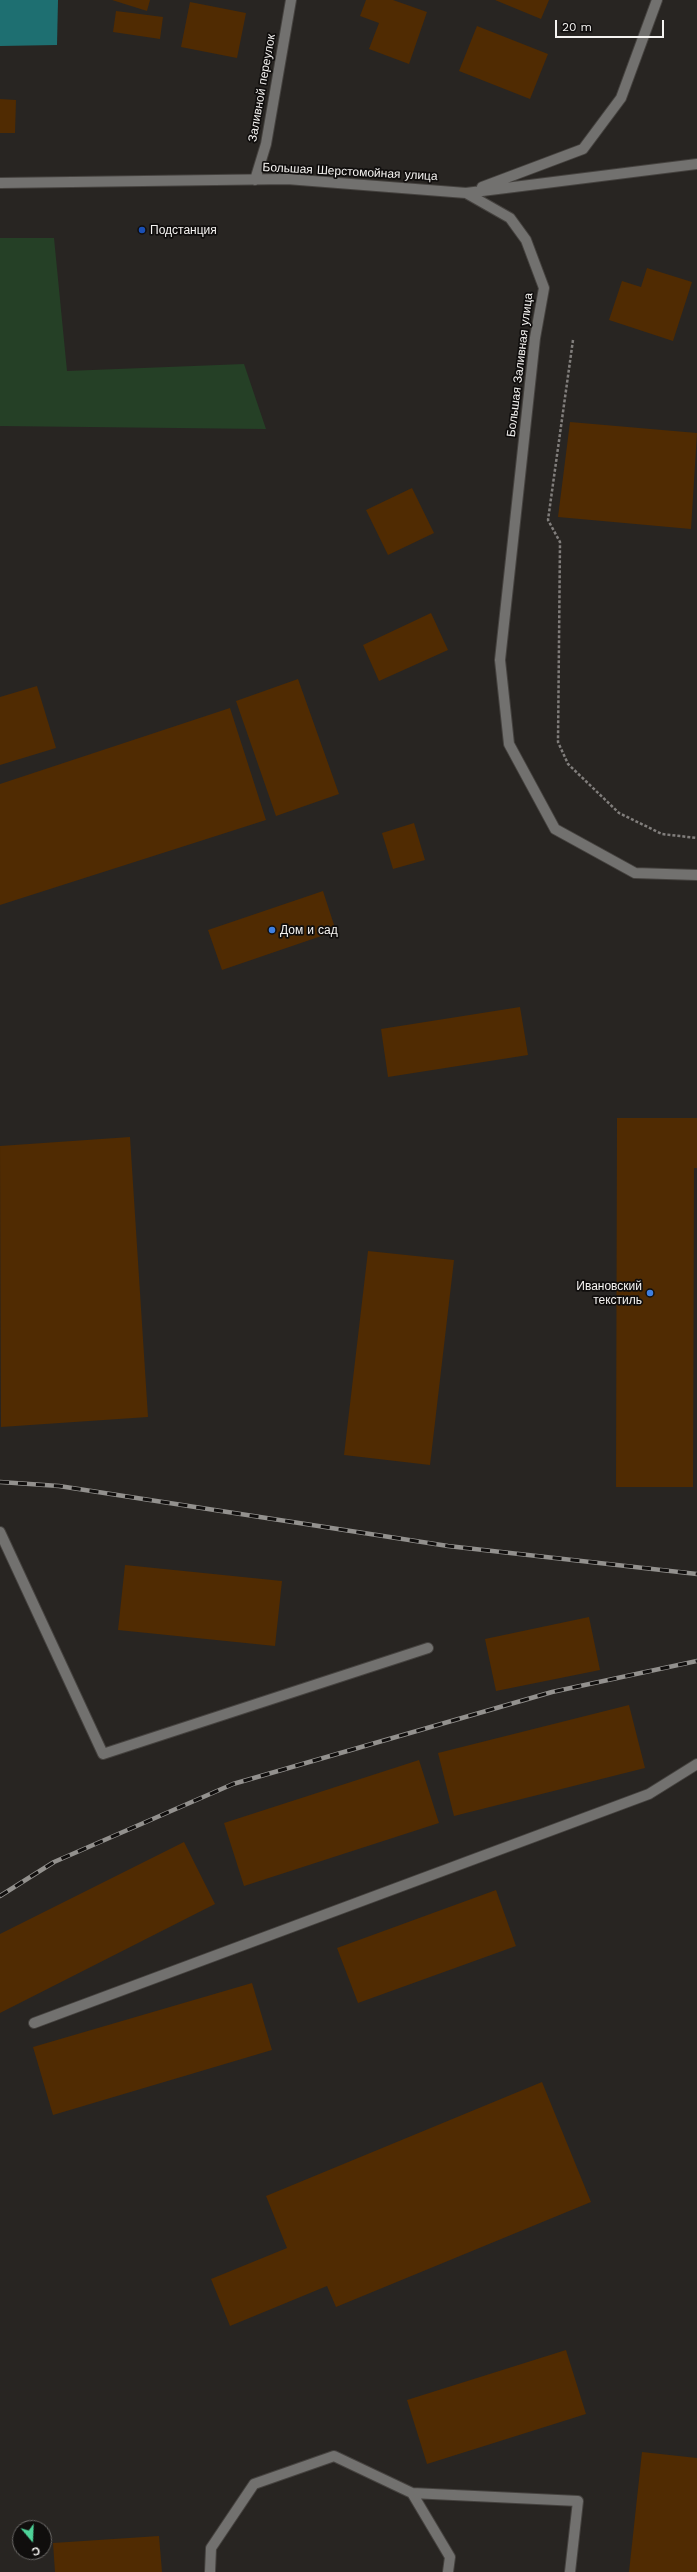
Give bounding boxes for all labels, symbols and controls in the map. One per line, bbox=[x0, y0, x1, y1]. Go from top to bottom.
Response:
scale bar bbox=[557, 12, 666, 38]
text: 20 m bbox=[562, 20, 592, 34]
street label: Заливной переулок bbox=[245, 33, 279, 143]
street label: Большая Шерстомойная улица bbox=[262, 160, 438, 184]
place label: Подстанция bbox=[150, 223, 217, 237]
marker: Подстанция bbox=[137, 225, 147, 235]
street label: Большая Заливная улица bbox=[504, 292, 536, 438]
place label: Дом и сад bbox=[280, 923, 338, 937]
marker: Дом и сад bbox=[267, 925, 277, 935]
place label: Ивановский текстиль bbox=[576, 1279, 642, 1307]
marker: Ивановский текстиль bbox=[645, 1288, 655, 1298]
north arrow bbox=[12, 2520, 52, 2560]
text: С bbox=[30, 2543, 42, 2558]

